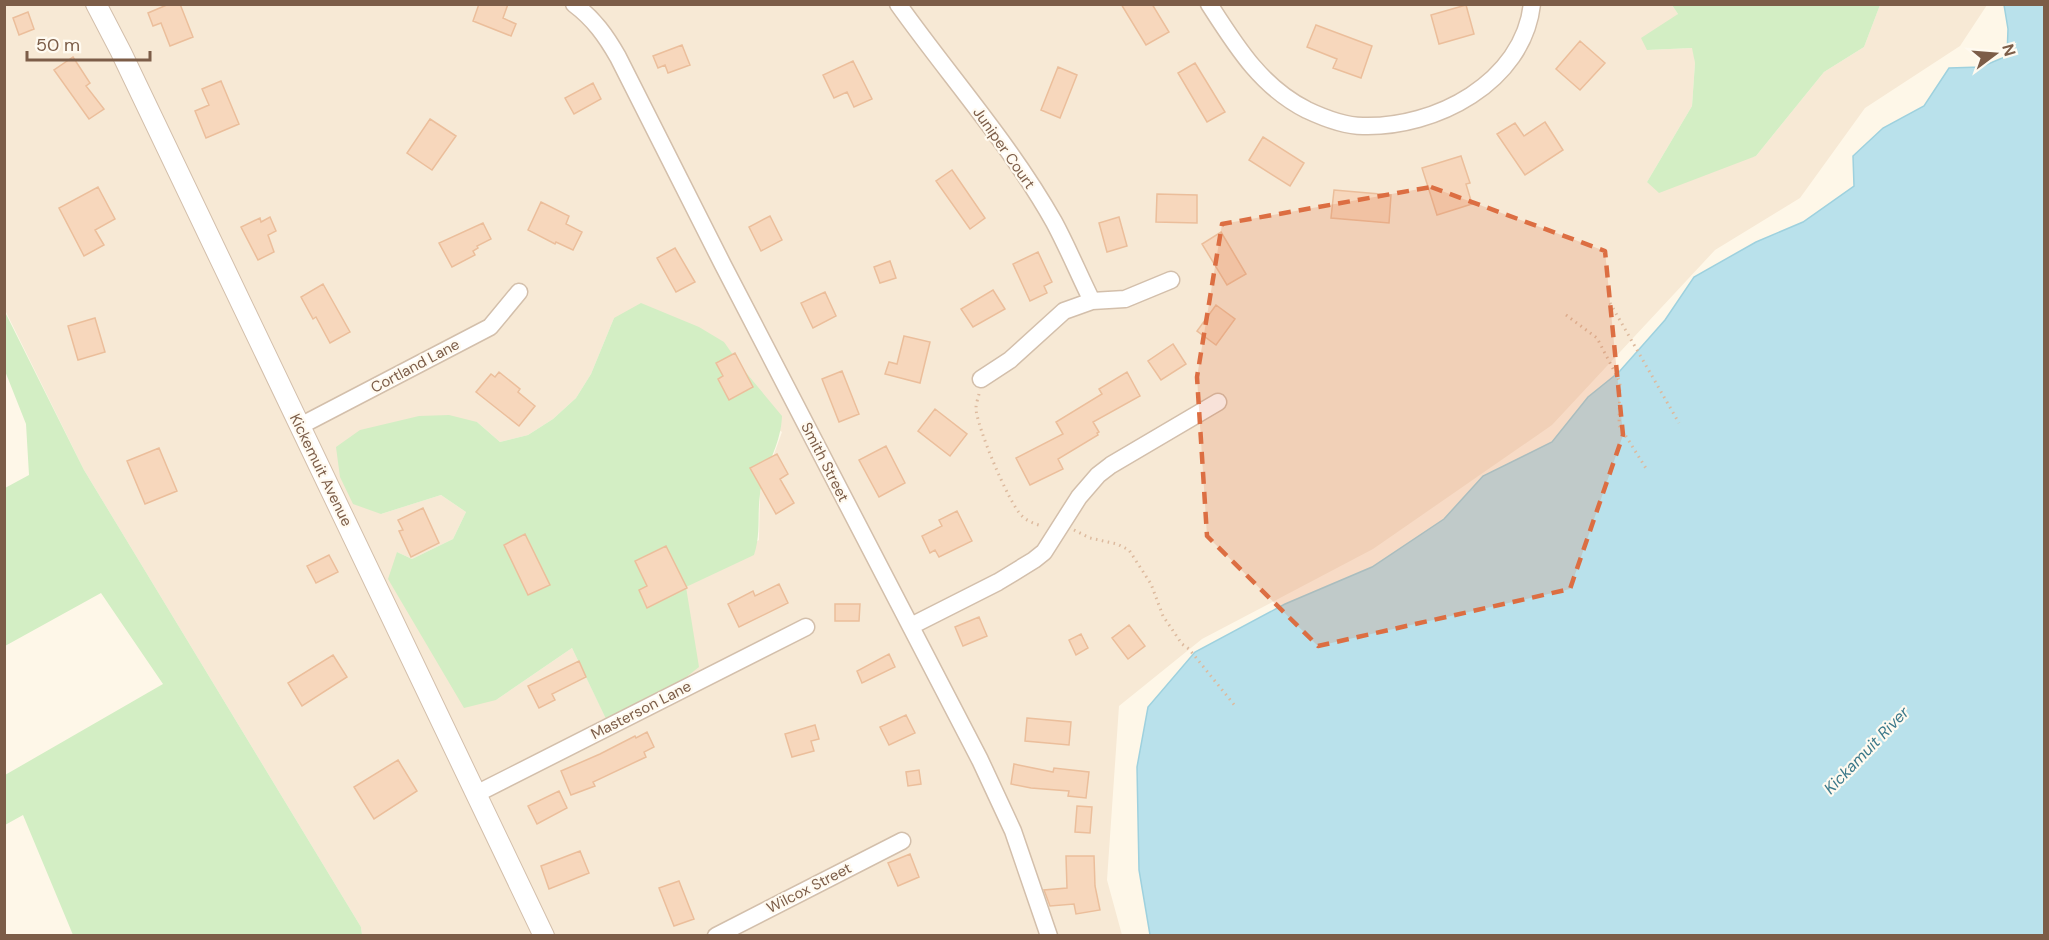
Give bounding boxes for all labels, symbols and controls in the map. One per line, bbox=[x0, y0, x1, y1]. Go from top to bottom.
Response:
scale bar bbox=[27, 24, 150, 62]
north arrow bbox=[1965, 24, 2025, 84]
text: 50 m bbox=[36, 33, 80, 57]
text: N bbox=[1997, 41, 2021, 59]
street label: Juniper Court bbox=[968, 103, 1040, 193]
street label: Cortland Lane bbox=[367, 334, 463, 398]
street label: Kickemuit Avenue bbox=[285, 410, 357, 530]
street label: Smith Street bbox=[796, 419, 854, 505]
street label: Masterson Lane bbox=[587, 676, 695, 744]
water label: Kickamuit River bbox=[1819, 701, 1914, 799]
street label: Wilcox Street bbox=[763, 858, 855, 918]

